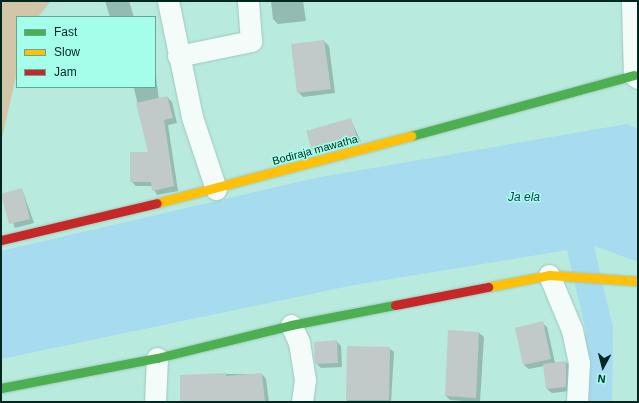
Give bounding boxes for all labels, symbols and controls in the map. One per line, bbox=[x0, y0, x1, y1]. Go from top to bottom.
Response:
legend bbox=[16, 16, 156, 88]
text: Fast bbox=[54, 25, 77, 39]
text: Slow bbox=[54, 45, 80, 59]
text: Jam bbox=[54, 65, 77, 79]
street label: Bodiraja mawatha bbox=[271, 132, 359, 168]
water label: Ja ela bbox=[508, 191, 540, 205]
north arrow bbox=[583, 347, 623, 387]
text: N bbox=[597, 372, 606, 385]

